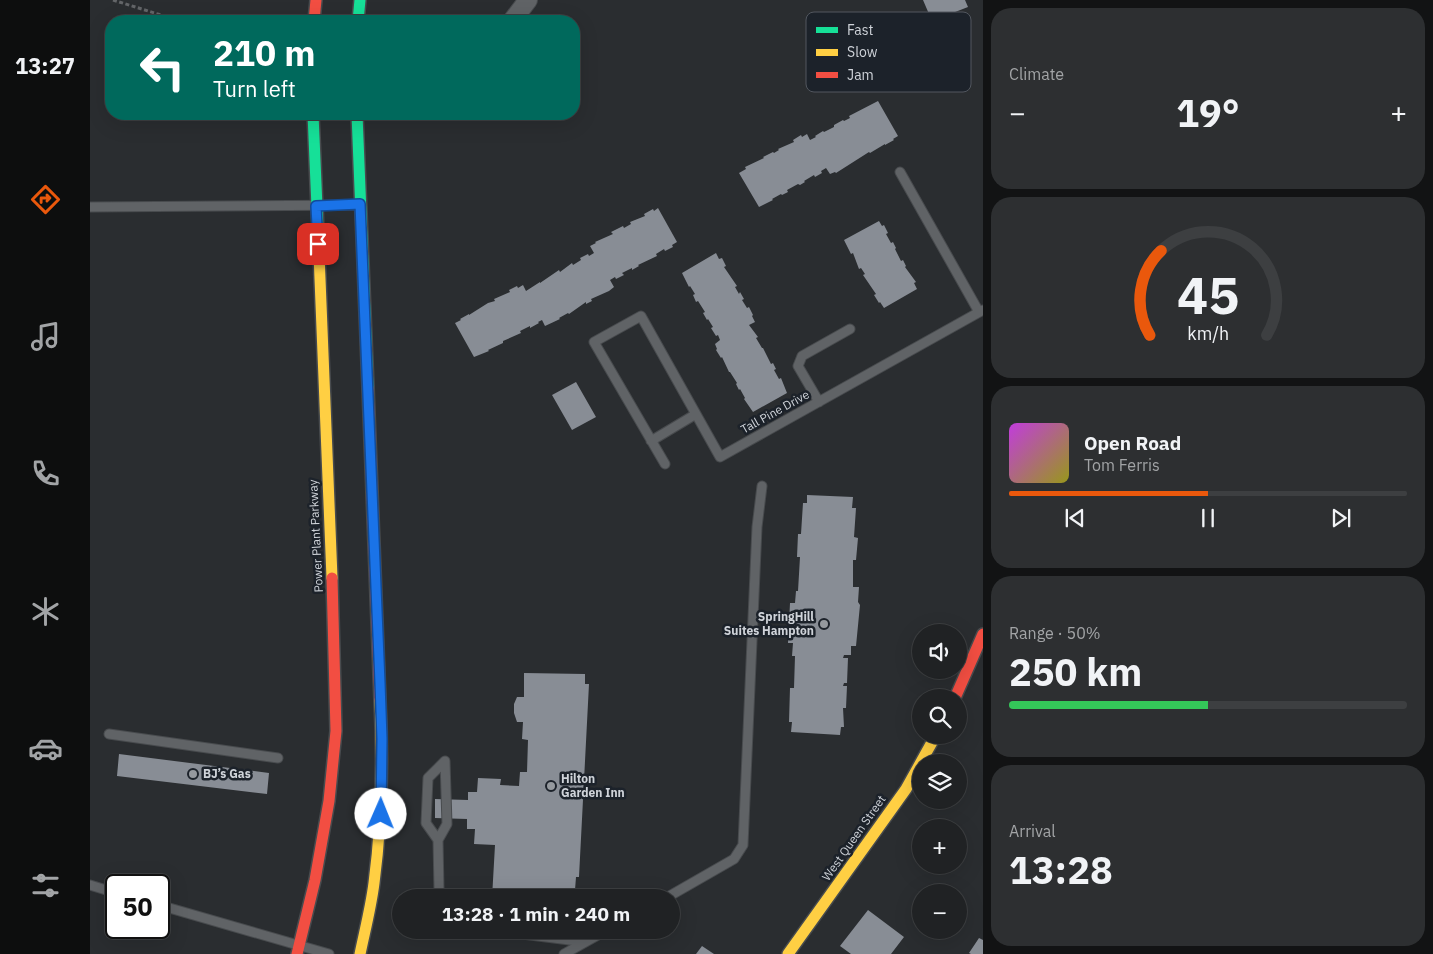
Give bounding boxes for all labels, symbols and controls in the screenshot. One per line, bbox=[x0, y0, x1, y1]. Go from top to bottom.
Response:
legend bbox=[806, 12, 971, 92]
text: Fast bbox=[847, 21, 873, 39]
text: 210 m bbox=[213, 30, 316, 76]
icon: left bbox=[130, 35, 195, 100]
text: Slow bbox=[847, 43, 878, 61]
text: 13:27 bbox=[15, 51, 75, 80]
text: Climate bbox=[1009, 64, 1064, 84]
text: Jam bbox=[847, 66, 874, 84]
text: Turn left bbox=[213, 74, 296, 103]
text: 19° bbox=[1176, 88, 1240, 137]
text: − bbox=[1009, 94, 1026, 131]
text: + bbox=[1390, 94, 1407, 131]
icon: directions bbox=[28, 182, 63, 217]
pin bbox=[297, 223, 339, 265]
icon: arrive bbox=[304, 230, 332, 258]
text: 45 bbox=[1177, 261, 1239, 328]
icon: music bbox=[28, 319, 63, 354]
text: km/h bbox=[1187, 322, 1229, 345]
street label: Tall Pine Drive bbox=[738, 386, 812, 437]
text: Open Road bbox=[1084, 431, 1181, 455]
text: Tom Ferris bbox=[1084, 455, 1160, 475]
icon: phone bbox=[28, 456, 63, 491]
street label: Power Plant Parkway bbox=[305, 479, 326, 593]
icon: previous bbox=[1061, 504, 1089, 532]
icon: pause bbox=[1194, 504, 1222, 532]
icon: next bbox=[1327, 504, 1355, 532]
icon: climate bbox=[28, 594, 63, 629]
place label: SpringHill Suites Hampton bbox=[724, 609, 814, 638]
marker: SpringHill Suites Hampton bbox=[818, 618, 830, 630]
text: Range · 50% bbox=[1009, 623, 1101, 643]
map controls bbox=[912, 624, 967, 939]
button: sound bbox=[912, 624, 967, 679]
text: 250 km bbox=[1009, 647, 1142, 696]
button: search bbox=[912, 689, 967, 744]
icon: car bbox=[28, 731, 63, 766]
button: layers bbox=[912, 754, 967, 809]
place label: BJ’s Gas bbox=[203, 766, 251, 781]
marker: BJ’s Gas bbox=[187, 768, 199, 780]
place label: Hilton Garden Inn bbox=[561, 771, 625, 800]
marker: Hilton Garden Inn bbox=[545, 780, 557, 792]
position arrow bbox=[354, 787, 406, 839]
street label: West Queen Street bbox=[818, 792, 889, 883]
button: + bbox=[912, 819, 967, 874]
text: Arrival bbox=[1009, 821, 1056, 841]
text: 13:28 bbox=[1009, 845, 1113, 894]
icon: filters bbox=[28, 868, 63, 903]
speed limit sign: 50 bbox=[105, 874, 170, 939]
button: − bbox=[912, 884, 967, 939]
text: 13:28 · 1 min · 240 m bbox=[442, 902, 630, 926]

